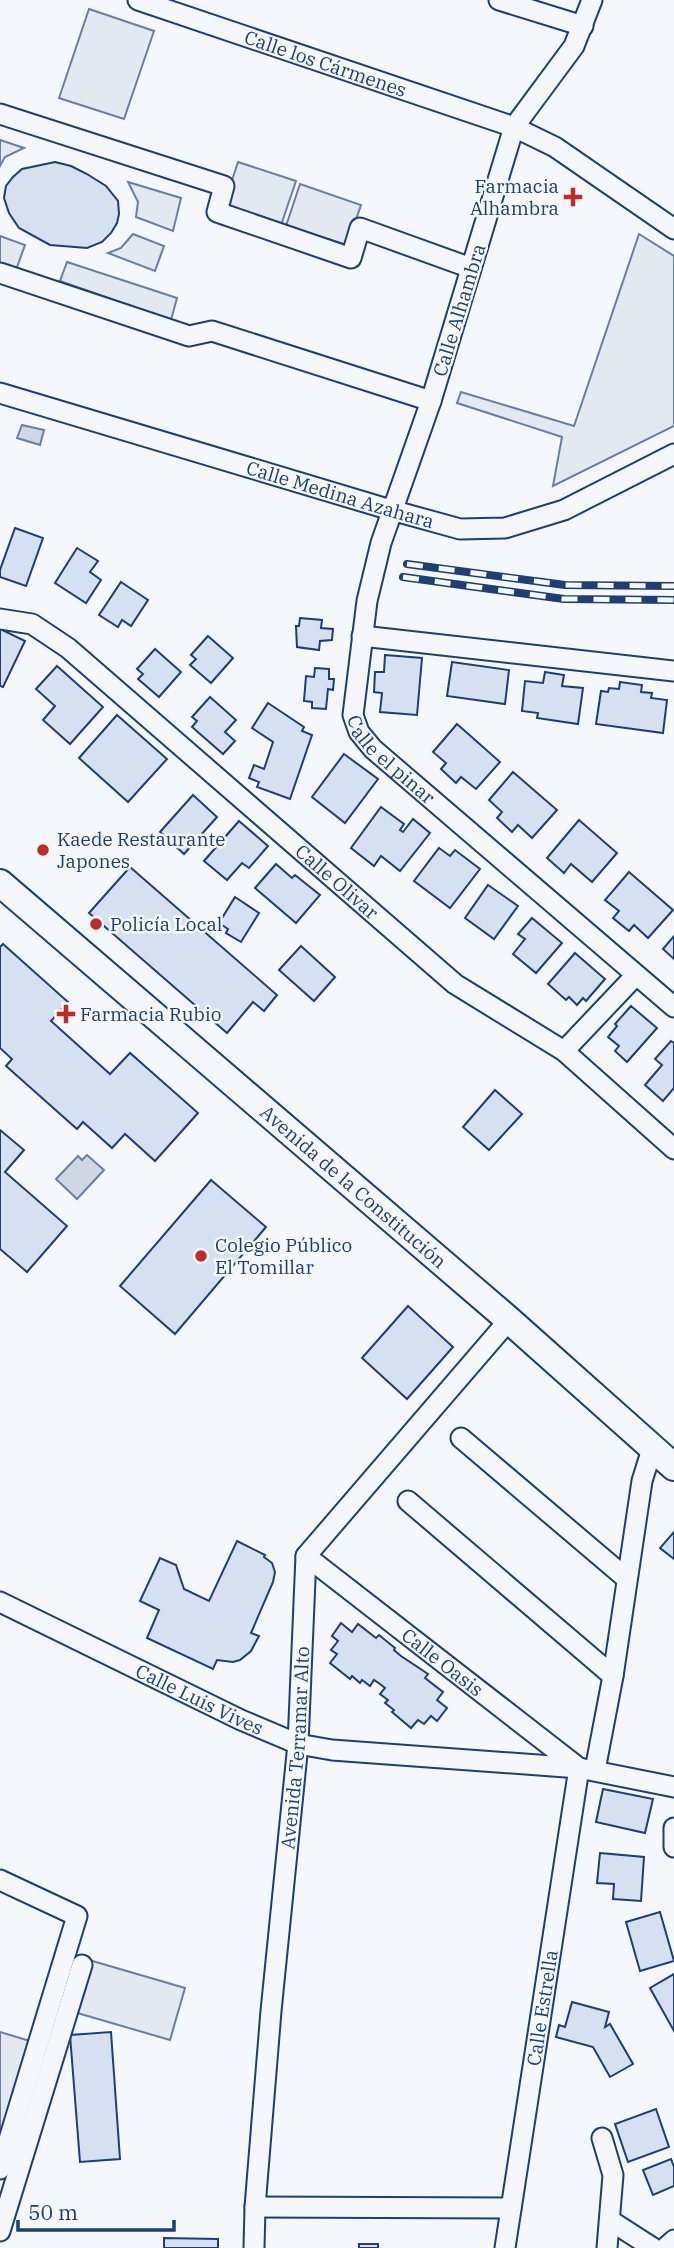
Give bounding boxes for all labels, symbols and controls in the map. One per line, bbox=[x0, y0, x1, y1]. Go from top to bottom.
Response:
street label: Calle los Cármenes bbox=[241, 25, 410, 102]
place label: Farmacia Alhambra bbox=[470, 174, 559, 220]
marker: Farmacia Alhambra bbox=[565, 189, 581, 205]
street label: Calle Alhambra bbox=[427, 241, 491, 379]
street label: Calle Medina Azahara bbox=[244, 455, 437, 533]
street label: Calle el pinar bbox=[342, 712, 441, 809]
place label: Kaede Restaurante Japones bbox=[57, 827, 225, 873]
street label: Calle Olivar bbox=[290, 839, 384, 925]
marker: Kaede Restaurante Japones bbox=[35, 842, 51, 858]
place label: Policía Local bbox=[110, 912, 223, 936]
marker: Policía Local bbox=[88, 916, 104, 932]
place label: Farmacia Rubio bbox=[80, 1002, 221, 1026]
marker: Farmacia Rubio bbox=[58, 1006, 74, 1022]
street label: Avenida de la Constitución bbox=[255, 1100, 452, 1273]
place label: Colegio Público El Tomillar bbox=[215, 1233, 352, 1279]
marker: Colegio Público El Tomillar bbox=[193, 1248, 209, 1264]
street label: Calle Oasis bbox=[397, 1623, 488, 1701]
street label: Avenida Terramar Alto bbox=[275, 1646, 314, 1850]
street label: Calle Luis Vives bbox=[132, 1658, 267, 1740]
street label: Calle Estrella bbox=[521, 1948, 563, 2067]
scale bar bbox=[18, 2188, 173, 2232]
text: 50 m bbox=[28, 2198, 78, 2226]

